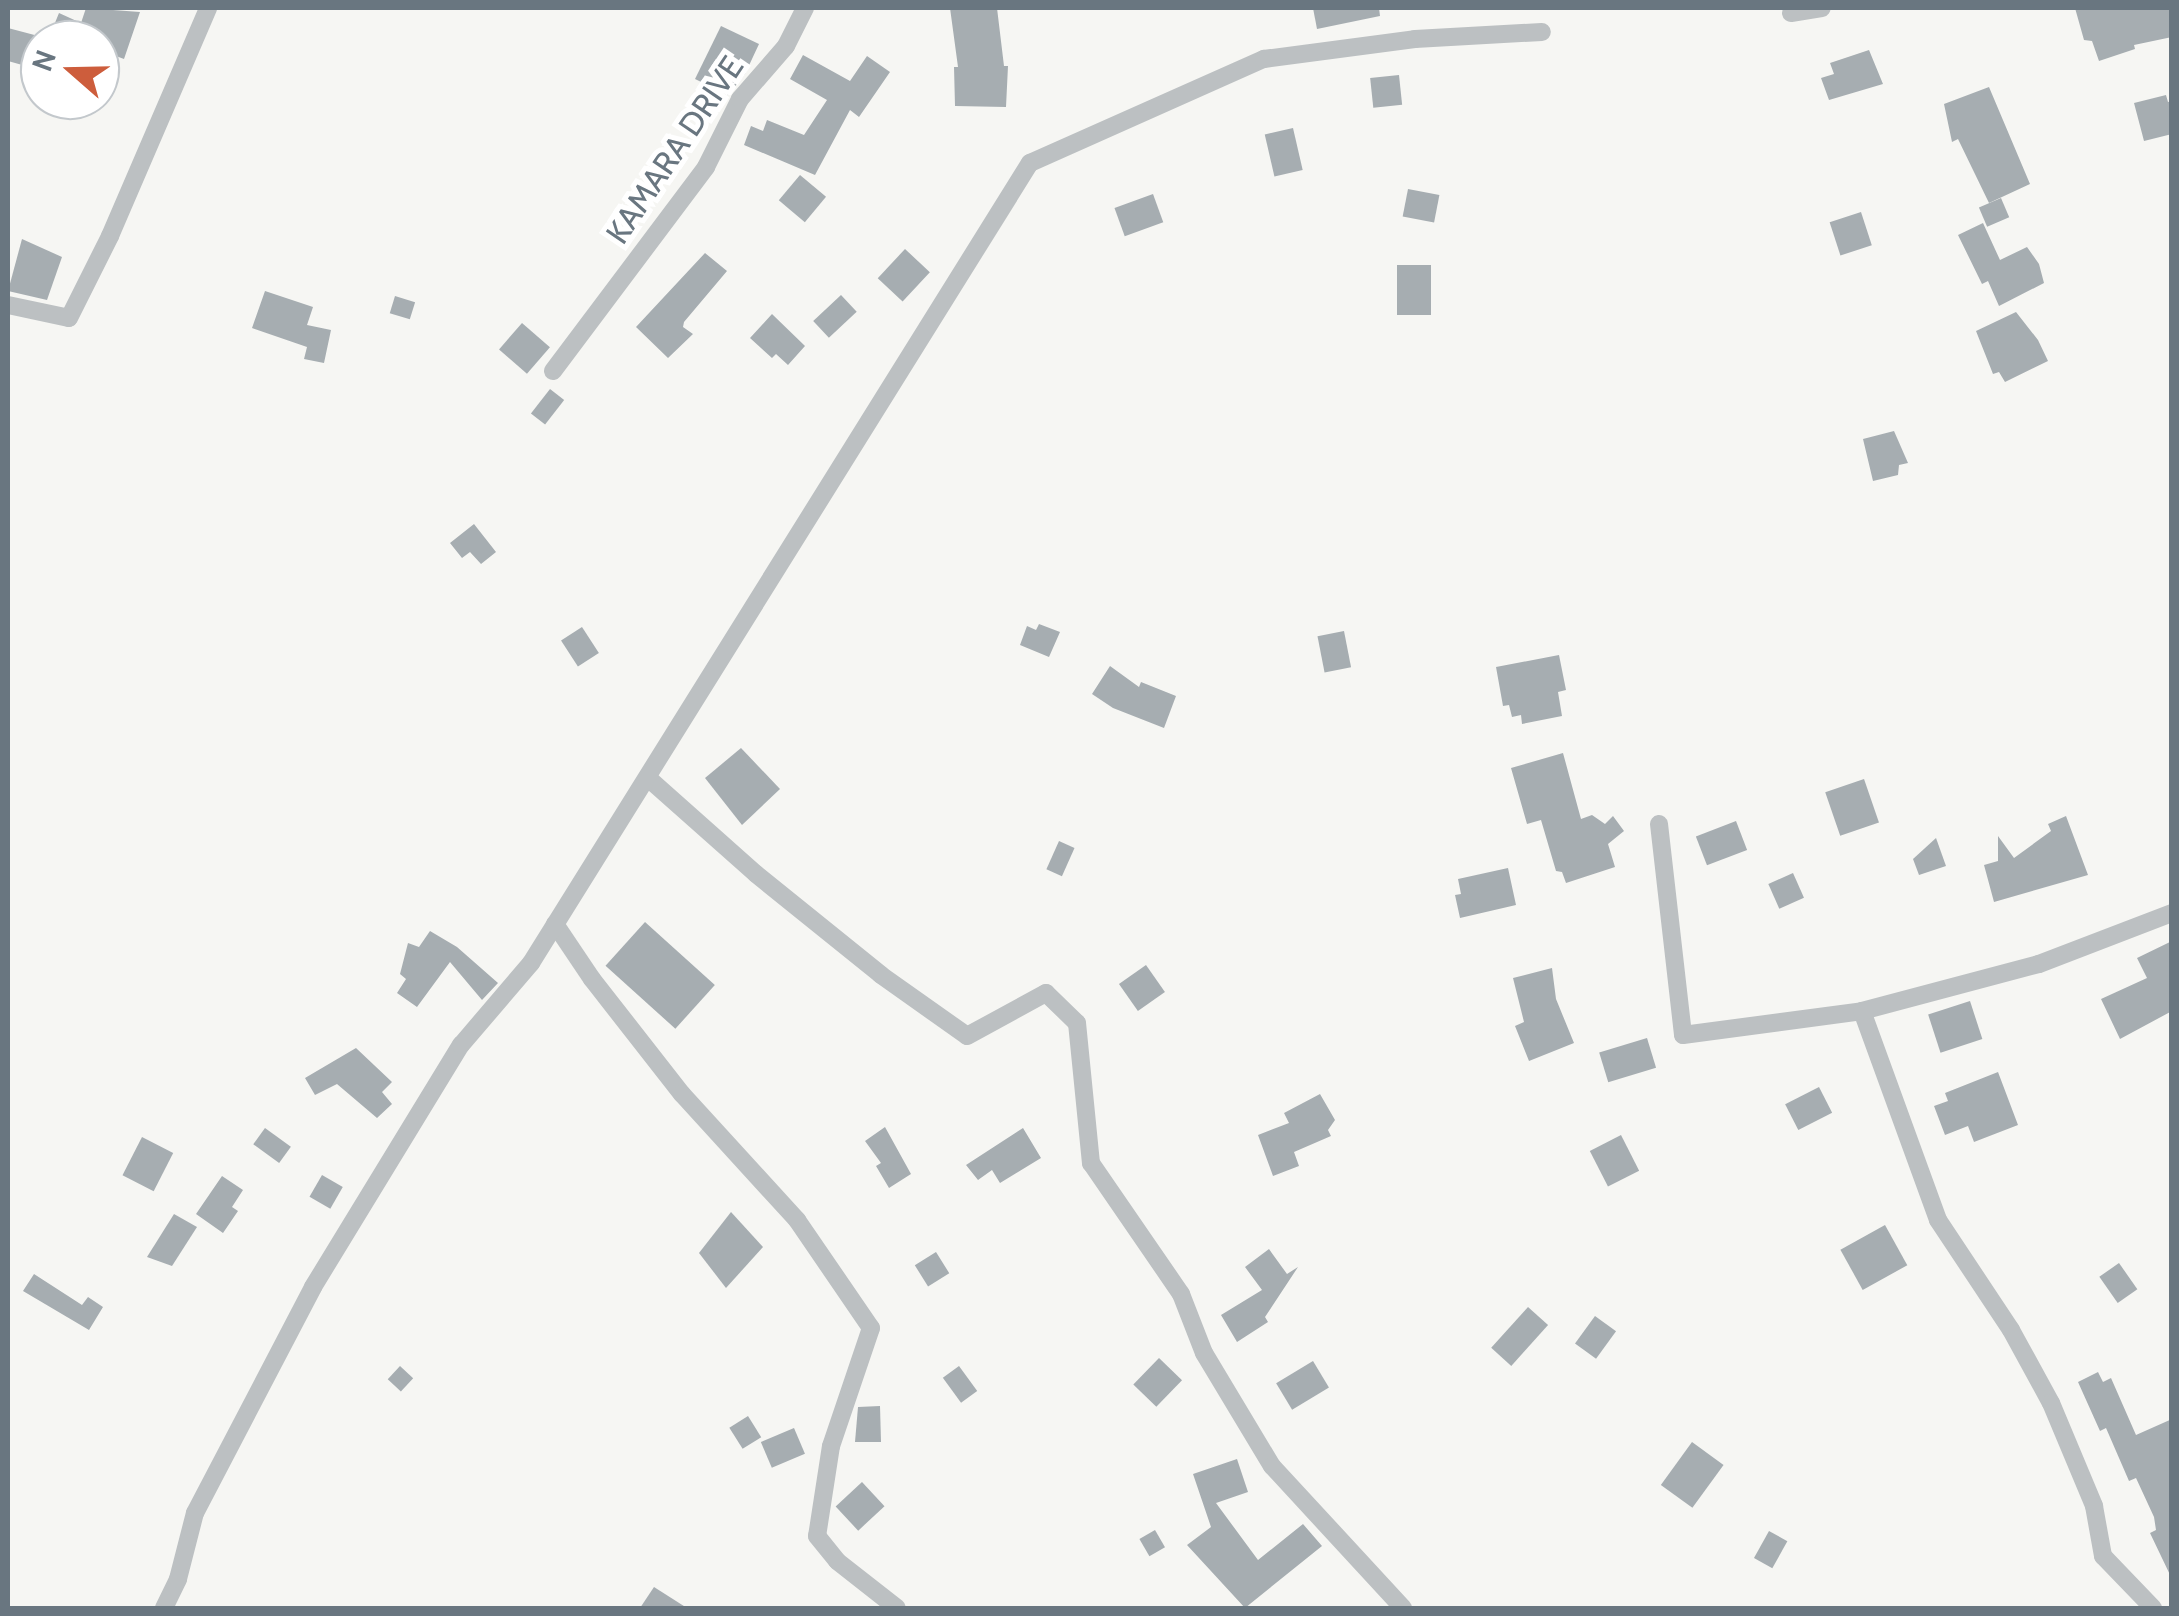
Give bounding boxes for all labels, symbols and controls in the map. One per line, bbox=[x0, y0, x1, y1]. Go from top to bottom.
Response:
north arrow bbox=[20, 20, 120, 120]
text: N bbox=[24, 45, 63, 76]
street label: KAMARA DRIVE bbox=[598, 49, 752, 251]

